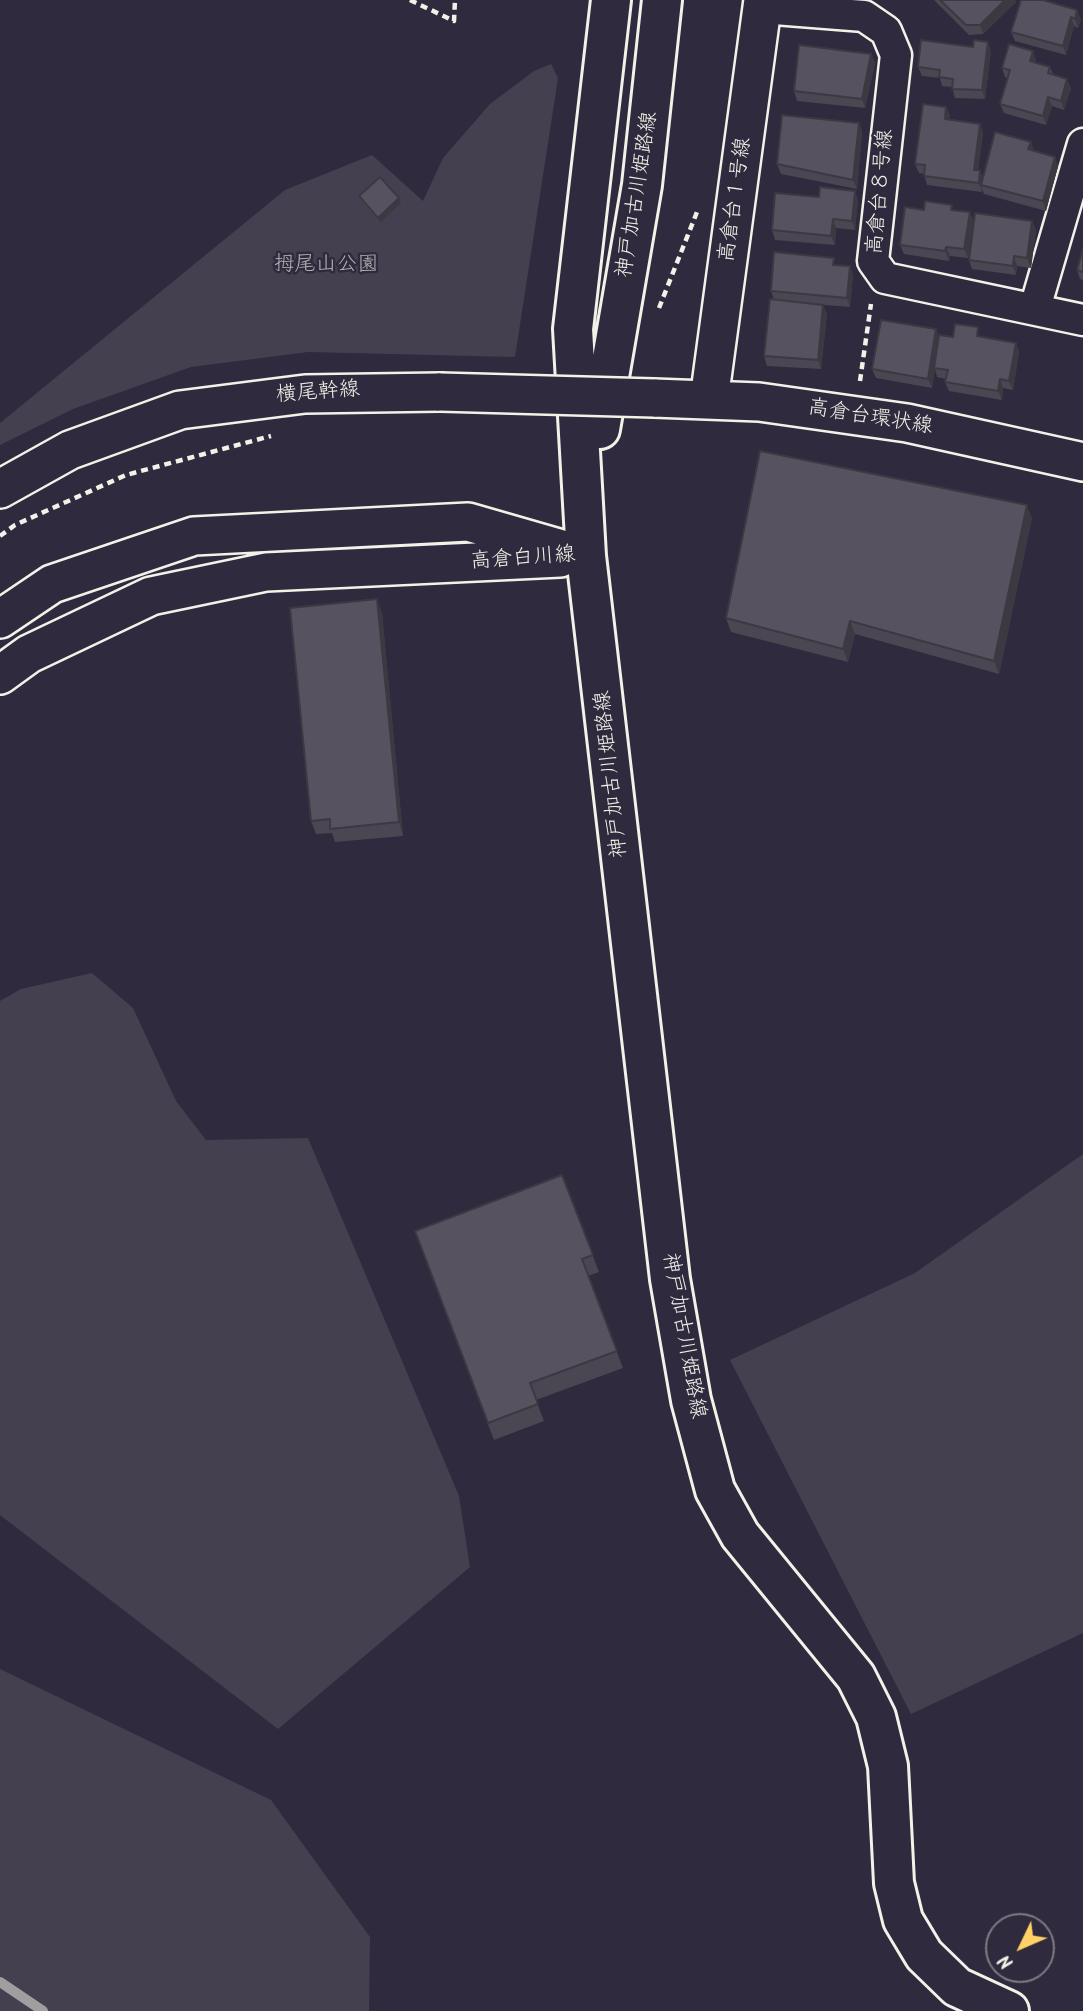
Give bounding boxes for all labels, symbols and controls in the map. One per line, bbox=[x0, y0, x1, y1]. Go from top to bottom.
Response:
street label: 神戸加古川姫路線 bbox=[613, 110, 665, 280]
street label: 高倉台８号線 bbox=[864, 128, 900, 256]
street label: 高倉台１号線 bbox=[716, 136, 758, 264]
park label: 拇尾山公園 bbox=[274, 253, 378, 279]
street label: 横尾幹線 bbox=[275, 379, 361, 409]
street label: 高倉台環状線 bbox=[806, 397, 934, 441]
street label: 高倉白川線 bbox=[470, 544, 576, 576]
street label: 神戸加古川姫路線 bbox=[592, 689, 634, 859]
street label: 神戸加古川姫路線 bbox=[655, 1251, 709, 1421]
north arrow bbox=[985, 1913, 1055, 1983]
text: N bbox=[991, 1946, 1021, 1976]

